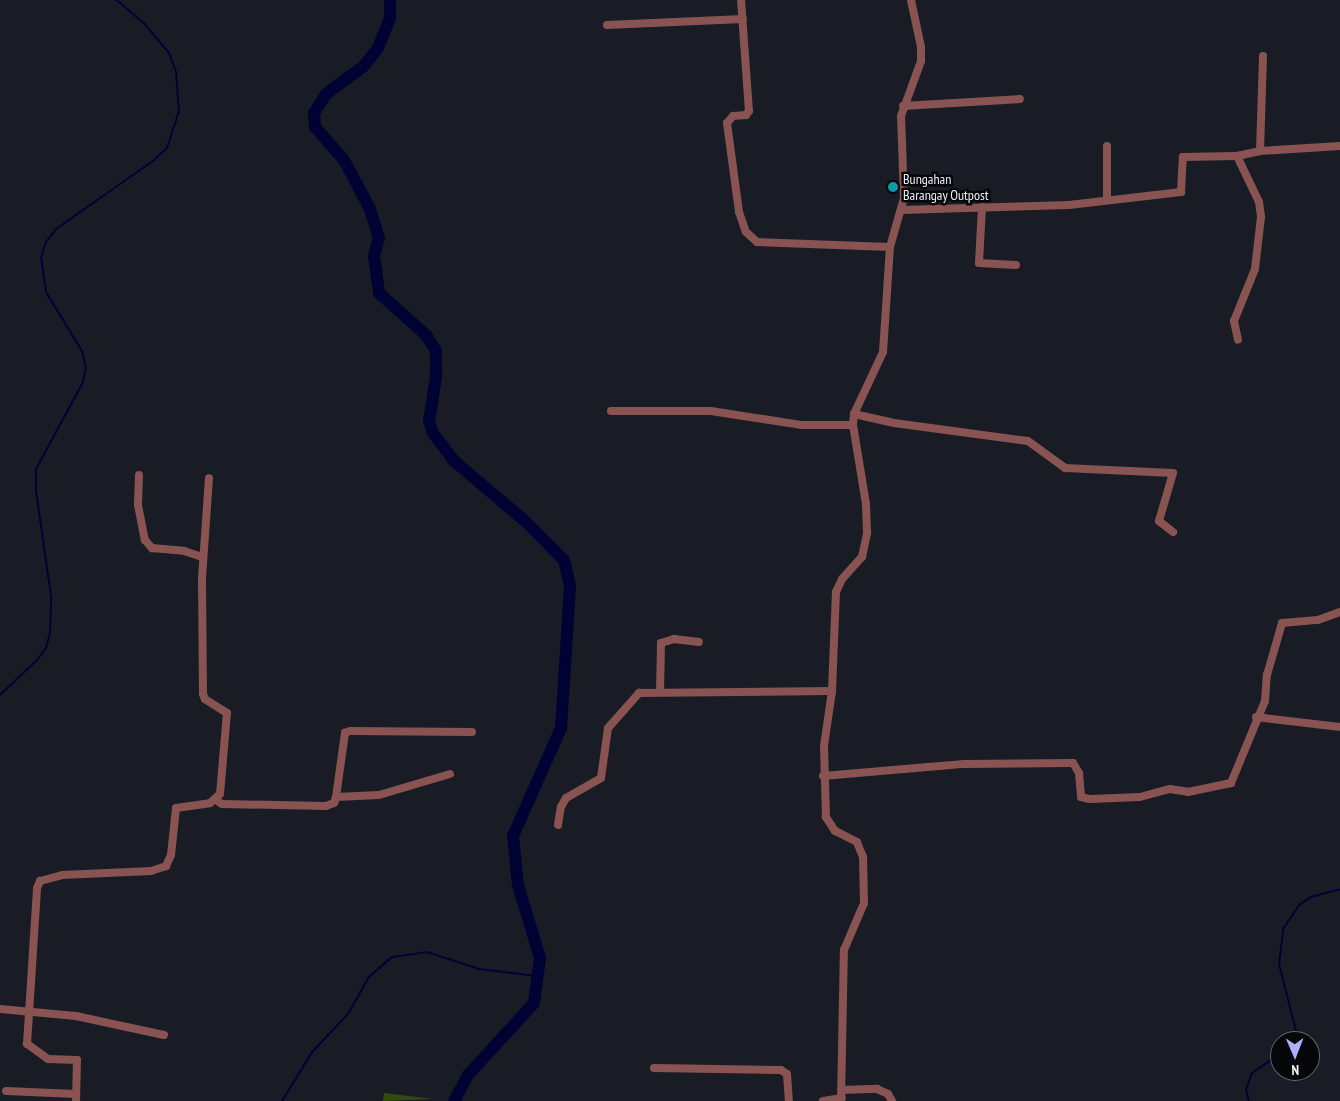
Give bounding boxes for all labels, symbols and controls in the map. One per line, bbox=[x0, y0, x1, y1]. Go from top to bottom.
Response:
place label: Bungahan Barangay Outpost bbox=[903, 171, 989, 203]
marker: Bungahan Barangay Outpost bbox=[887, 181, 899, 193]
north arrow bbox=[1270, 1031, 1320, 1081]
text: N bbox=[1291, 1061, 1299, 1079]

